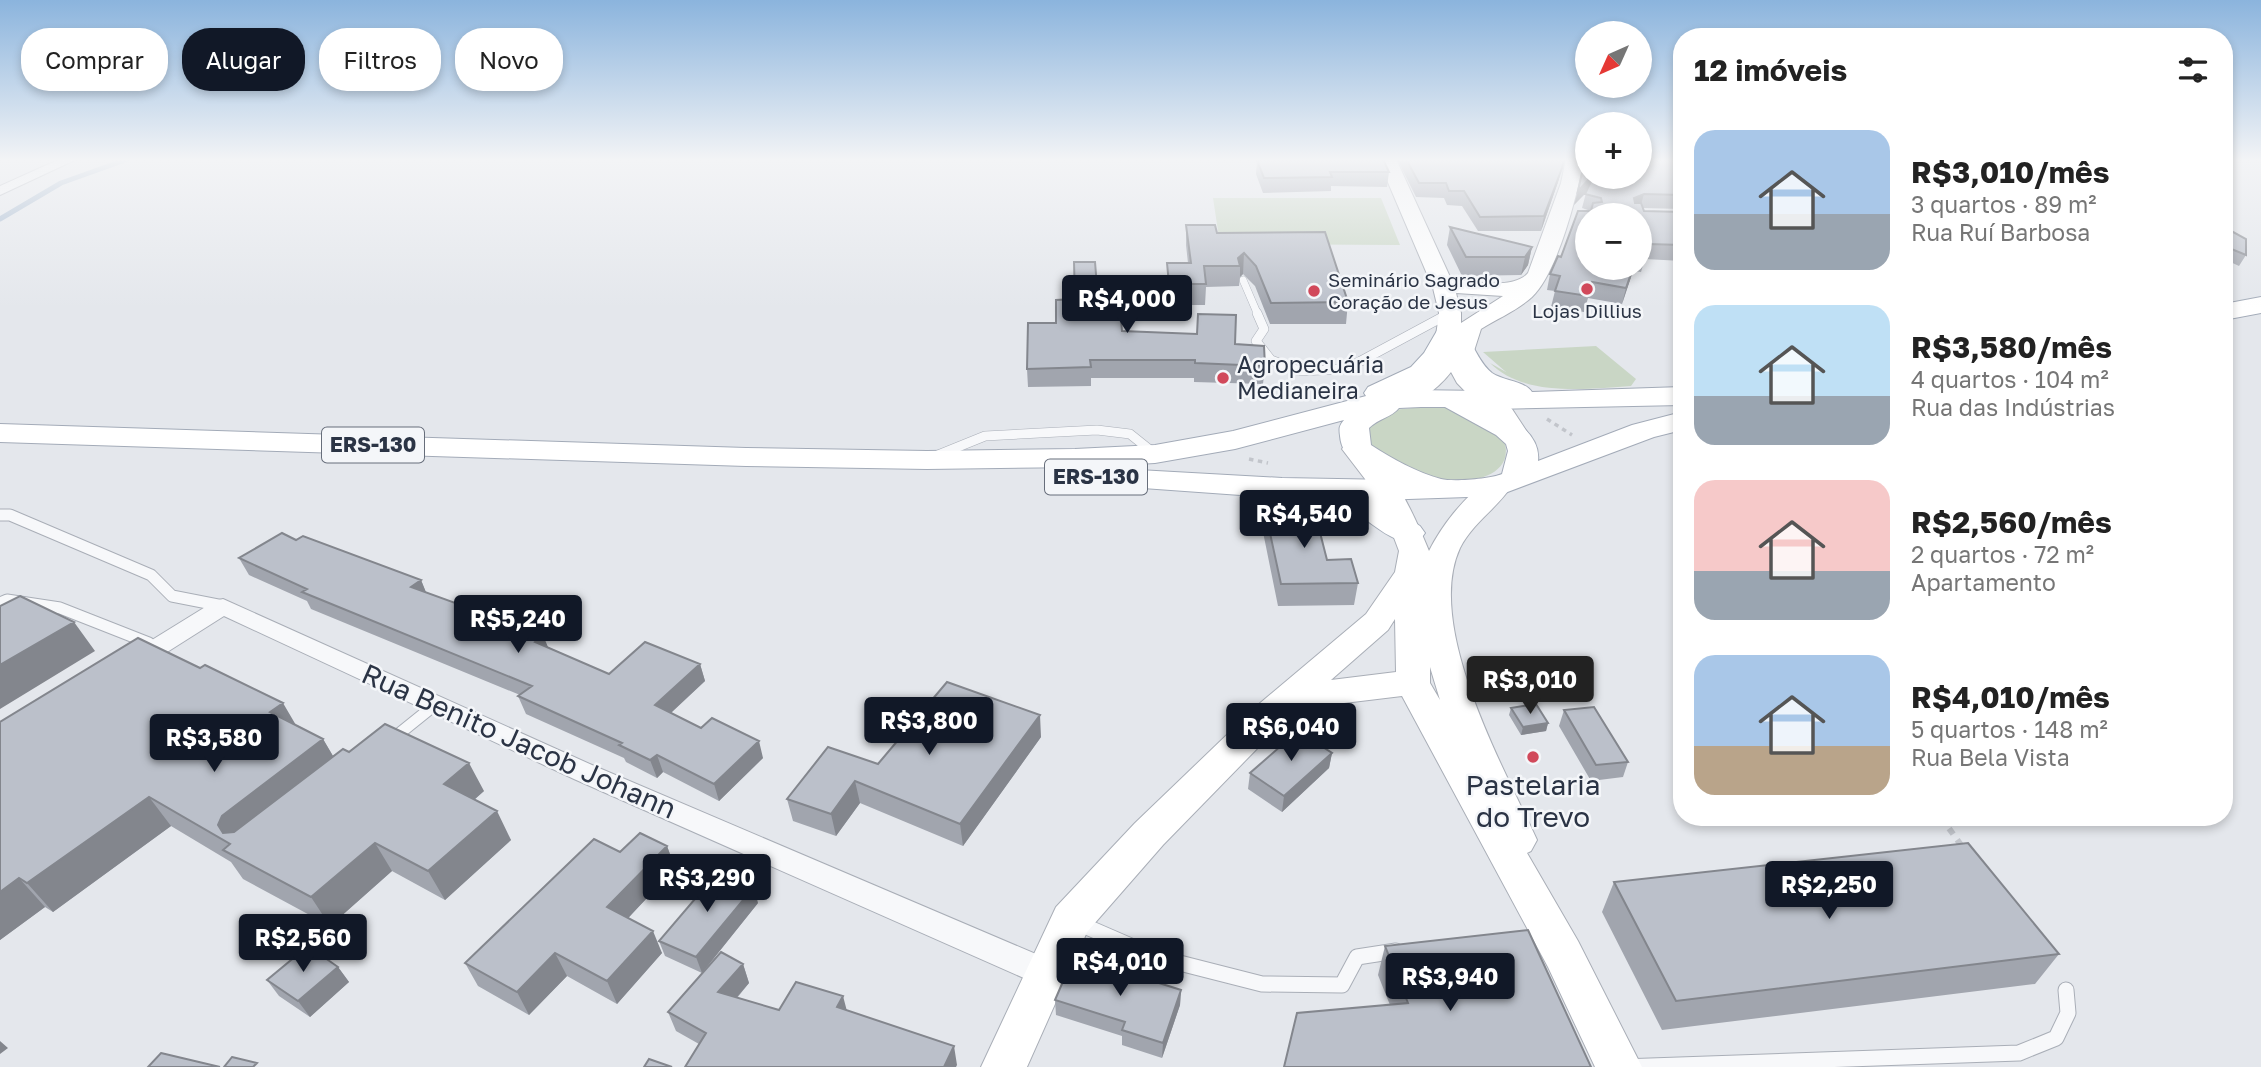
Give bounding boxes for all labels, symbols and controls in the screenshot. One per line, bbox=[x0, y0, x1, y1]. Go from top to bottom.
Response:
north arrow bbox=[1575, 21, 1652, 98]
map controls bbox=[1575, 21, 1652, 280]
chip: Comprar bbox=[21, 28, 168, 91]
chip: Alugar bbox=[182, 28, 305, 91]
chip: Filtros bbox=[319, 28, 441, 91]
chip: Novo bbox=[455, 28, 563, 91]
icon: filters bbox=[2174, 51, 2212, 89]
text: 12 imóveis bbox=[1694, 52, 1847, 88]
button: + bbox=[1575, 112, 1652, 189]
text: R$3,010/mês bbox=[1911, 154, 2109, 190]
icon: home bbox=[1750, 158, 1834, 242]
text: 3 quartos · 89 m² bbox=[1911, 190, 2097, 218]
button: − bbox=[1575, 203, 1652, 280]
text: Rua Ruí Barbosa bbox=[1911, 218, 2090, 246]
place label: Seminário Sagrado Coração de Jesus bbox=[1328, 268, 1500, 313]
pin: R$4,000 bbox=[1062, 276, 1192, 335]
marker: Lojas Dillius bbox=[1579, 281, 1595, 297]
marker: Seminário Sagrado Coração de Jesus bbox=[1306, 283, 1322, 299]
text: R$4,000 bbox=[1078, 284, 1176, 312]
place label: Lojas Dillius bbox=[1532, 299, 1642, 322]
text: R$3,580/mês bbox=[1911, 329, 2112, 365]
icon: home bbox=[1750, 333, 1834, 417]
place label: Agropecuária Medianeira bbox=[1237, 350, 1384, 404]
text: 4 quartos · 104 m² bbox=[1911, 365, 2109, 393]
marker: Agropecuária Medianeira bbox=[1215, 370, 1231, 386]
text: Rua das Indústrias bbox=[1911, 393, 2115, 421]
road number: ERS-130 bbox=[322, 428, 424, 462]
road number: ERS-130 bbox=[1045, 460, 1147, 494]
pin: R$4,540 bbox=[1239, 490, 1369, 550]
text: R$4,540 bbox=[1256, 499, 1352, 527]
text: R$2,560/mês bbox=[1911, 504, 2112, 540]
icon: home bbox=[1750, 508, 1834, 592]
text: 2 quartos · 72 m² bbox=[1911, 540, 2094, 568]
text: Apartamento bbox=[1911, 568, 2056, 596]
pin: R$5,240 bbox=[453, 596, 583, 655]
text: R$5,240 bbox=[470, 604, 566, 632]
street label: Rua Benito Jacob Johann bbox=[357, 656, 681, 825]
pin: R$3,010 bbox=[1465, 656, 1595, 716]
text: R$3,010 bbox=[1483, 665, 1577, 693]
text: R$4,010/mês bbox=[1911, 679, 2110, 715]
icon: home bbox=[1750, 683, 1834, 767]
pin: R$3,800 bbox=[864, 698, 994, 757]
pin: R$6,040 bbox=[1226, 704, 1356, 763]
text: R$3,800 bbox=[880, 706, 978, 734]
text: R$6,040 bbox=[1242, 712, 1340, 740]
pin: R$3,580 bbox=[149, 714, 279, 774]
text: 5 quartos · 148 m² bbox=[1911, 715, 2108, 743]
text: R$3,580 bbox=[166, 723, 262, 751]
text: Rua Bela Vista bbox=[1911, 743, 2070, 771]
marker: Pastelaria do Trevo bbox=[1525, 749, 1541, 765]
place label: Pastelaria do Trevo bbox=[1465, 768, 1601, 833]
pin: R$3,290 bbox=[642, 855, 772, 914]
pin: R$2,250 bbox=[1764, 862, 1894, 921]
text: R$3,290 bbox=[659, 863, 755, 891]
text: R$2,250 bbox=[1781, 870, 1877, 898]
pin: R$2,560 bbox=[238, 914, 368, 974]
text: R$2,560 bbox=[255, 923, 351, 951]
pin: R$4,010 bbox=[1055, 939, 1185, 998]
text: R$4,010 bbox=[1073, 947, 1167, 975]
pin: R$3,940 bbox=[1385, 954, 1515, 1013]
text: R$3,940 bbox=[1402, 962, 1498, 990]

